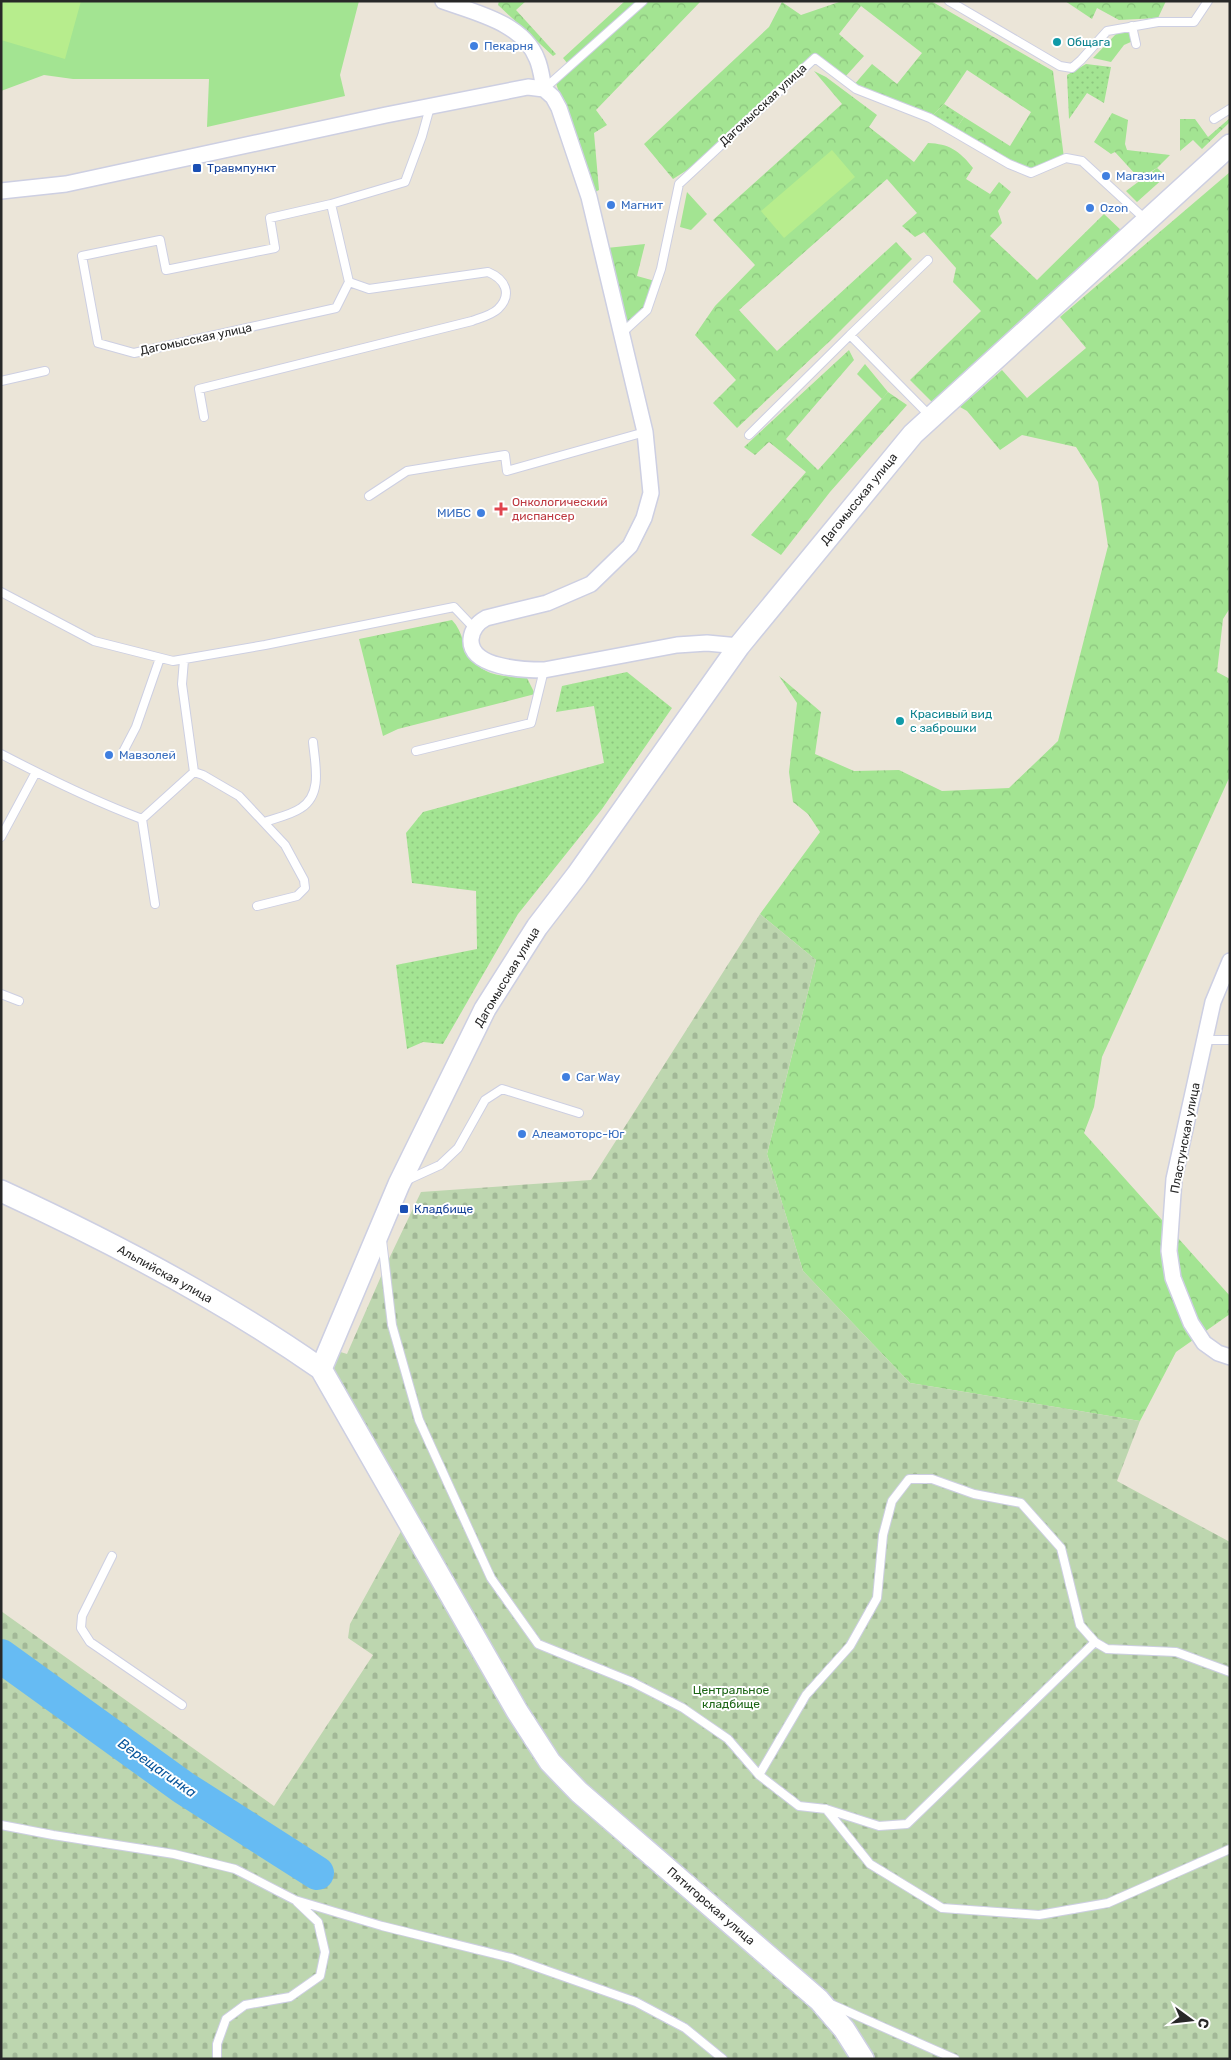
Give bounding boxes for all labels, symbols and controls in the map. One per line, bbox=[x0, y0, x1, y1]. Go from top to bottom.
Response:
place label: Общага bbox=[1067, 35, 1110, 49]
marker: Общага bbox=[1051, 36, 1063, 48]
place label: Пекарня bbox=[484, 39, 533, 53]
marker: Пекарня bbox=[468, 40, 480, 52]
street label: Дагомысская улица bbox=[717, 61, 809, 149]
place label: Травмпункт bbox=[207, 161, 276, 175]
marker: Травмпункт bbox=[191, 162, 203, 174]
place label: Магазин bbox=[1116, 169, 1165, 183]
marker: Магазин bbox=[1100, 170, 1112, 182]
place label: Магнит bbox=[621, 198, 663, 212]
marker: Магнит bbox=[605, 199, 617, 211]
place label: Ozon bbox=[1100, 201, 1128, 215]
marker: Ozon bbox=[1084, 202, 1096, 214]
street label: Дагомысская улица bbox=[139, 320, 253, 358]
street label: Дагомысская улица bbox=[818, 450, 900, 548]
place label: Онкологический диспансер bbox=[512, 495, 608, 523]
marker: Онкологический диспансер bbox=[494, 502, 508, 516]
place label: МИБС bbox=[437, 506, 471, 520]
marker: МИБС bbox=[475, 507, 487, 519]
place label: Красивый вид с заброшки bbox=[910, 707, 992, 735]
marker: Красивый вид с заброшки bbox=[894, 715, 906, 727]
place label: Мавзолей bbox=[119, 748, 176, 762]
marker: Мавзолей bbox=[103, 749, 115, 761]
street label: Дагомысская улица bbox=[472, 925, 542, 1029]
place label: Car Way bbox=[576, 1070, 620, 1084]
marker: Car Way bbox=[560, 1071, 572, 1083]
street label: Пластунская улица bbox=[1167, 1081, 1203, 1195]
place label: Алеамоторс-Юг bbox=[532, 1127, 625, 1141]
marker: Алеамоторс-Юг bbox=[516, 1128, 528, 1140]
place label: Кладбище bbox=[414, 1202, 473, 1216]
marker: Кладбище bbox=[398, 1203, 410, 1215]
street label: Альпийская улица bbox=[115, 1242, 215, 1306]
park label: Центральное кладбище bbox=[693, 1683, 770, 1711]
water label: Верещагинка bbox=[115, 1735, 199, 1801]
street label: Пятигорская улица bbox=[664, 1864, 758, 1948]
north arrow bbox=[1166, 1995, 1216, 2045]
text: С bbox=[1194, 2016, 1213, 2030]

